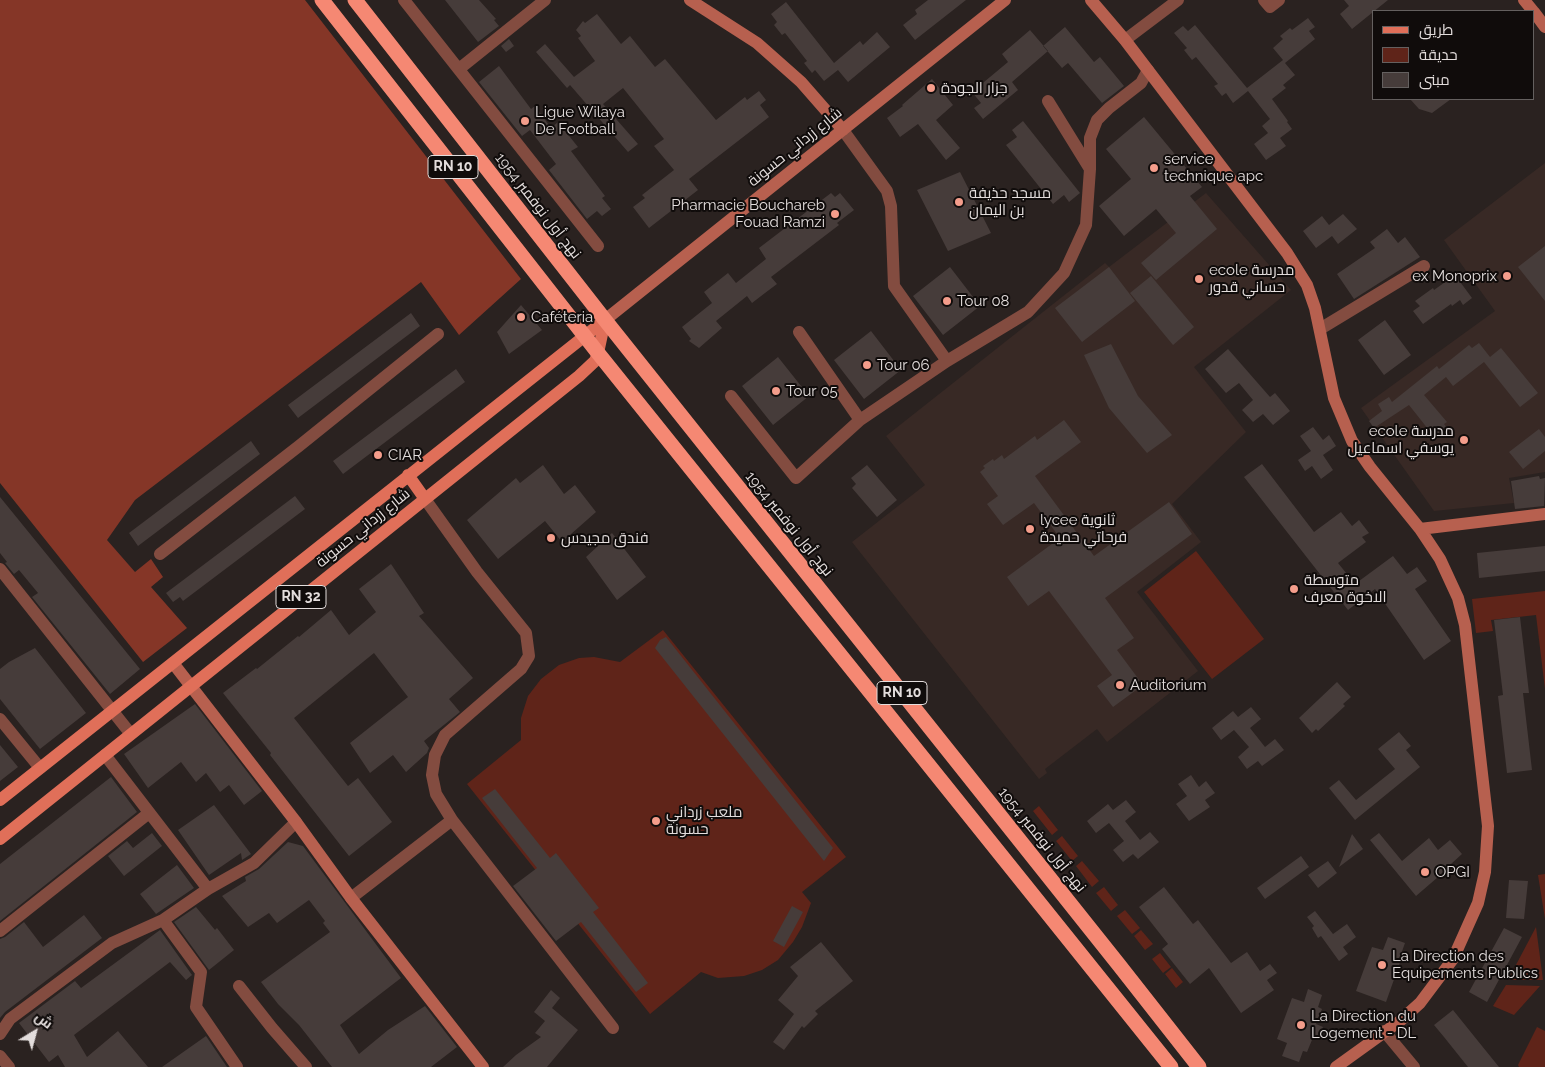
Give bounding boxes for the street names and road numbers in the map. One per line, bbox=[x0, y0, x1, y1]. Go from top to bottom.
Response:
street label: شارع زرداني حسونة bbox=[744, 104, 846, 190]
street label: نهج أول نوفمبر 1954 bbox=[491, 149, 585, 263]
road number: RN 10 bbox=[428, 156, 478, 178]
street label: نهج أول نوفمبر 1954 bbox=[741, 468, 837, 580]
street label: شارع زرداني حسونة bbox=[312, 485, 414, 571]
road number: RN 32 bbox=[276, 586, 326, 608]
road number: RN 10 bbox=[877, 681, 927, 704]
street label: نهج أول نوفمبر 1954 bbox=[994, 784, 1090, 896]

